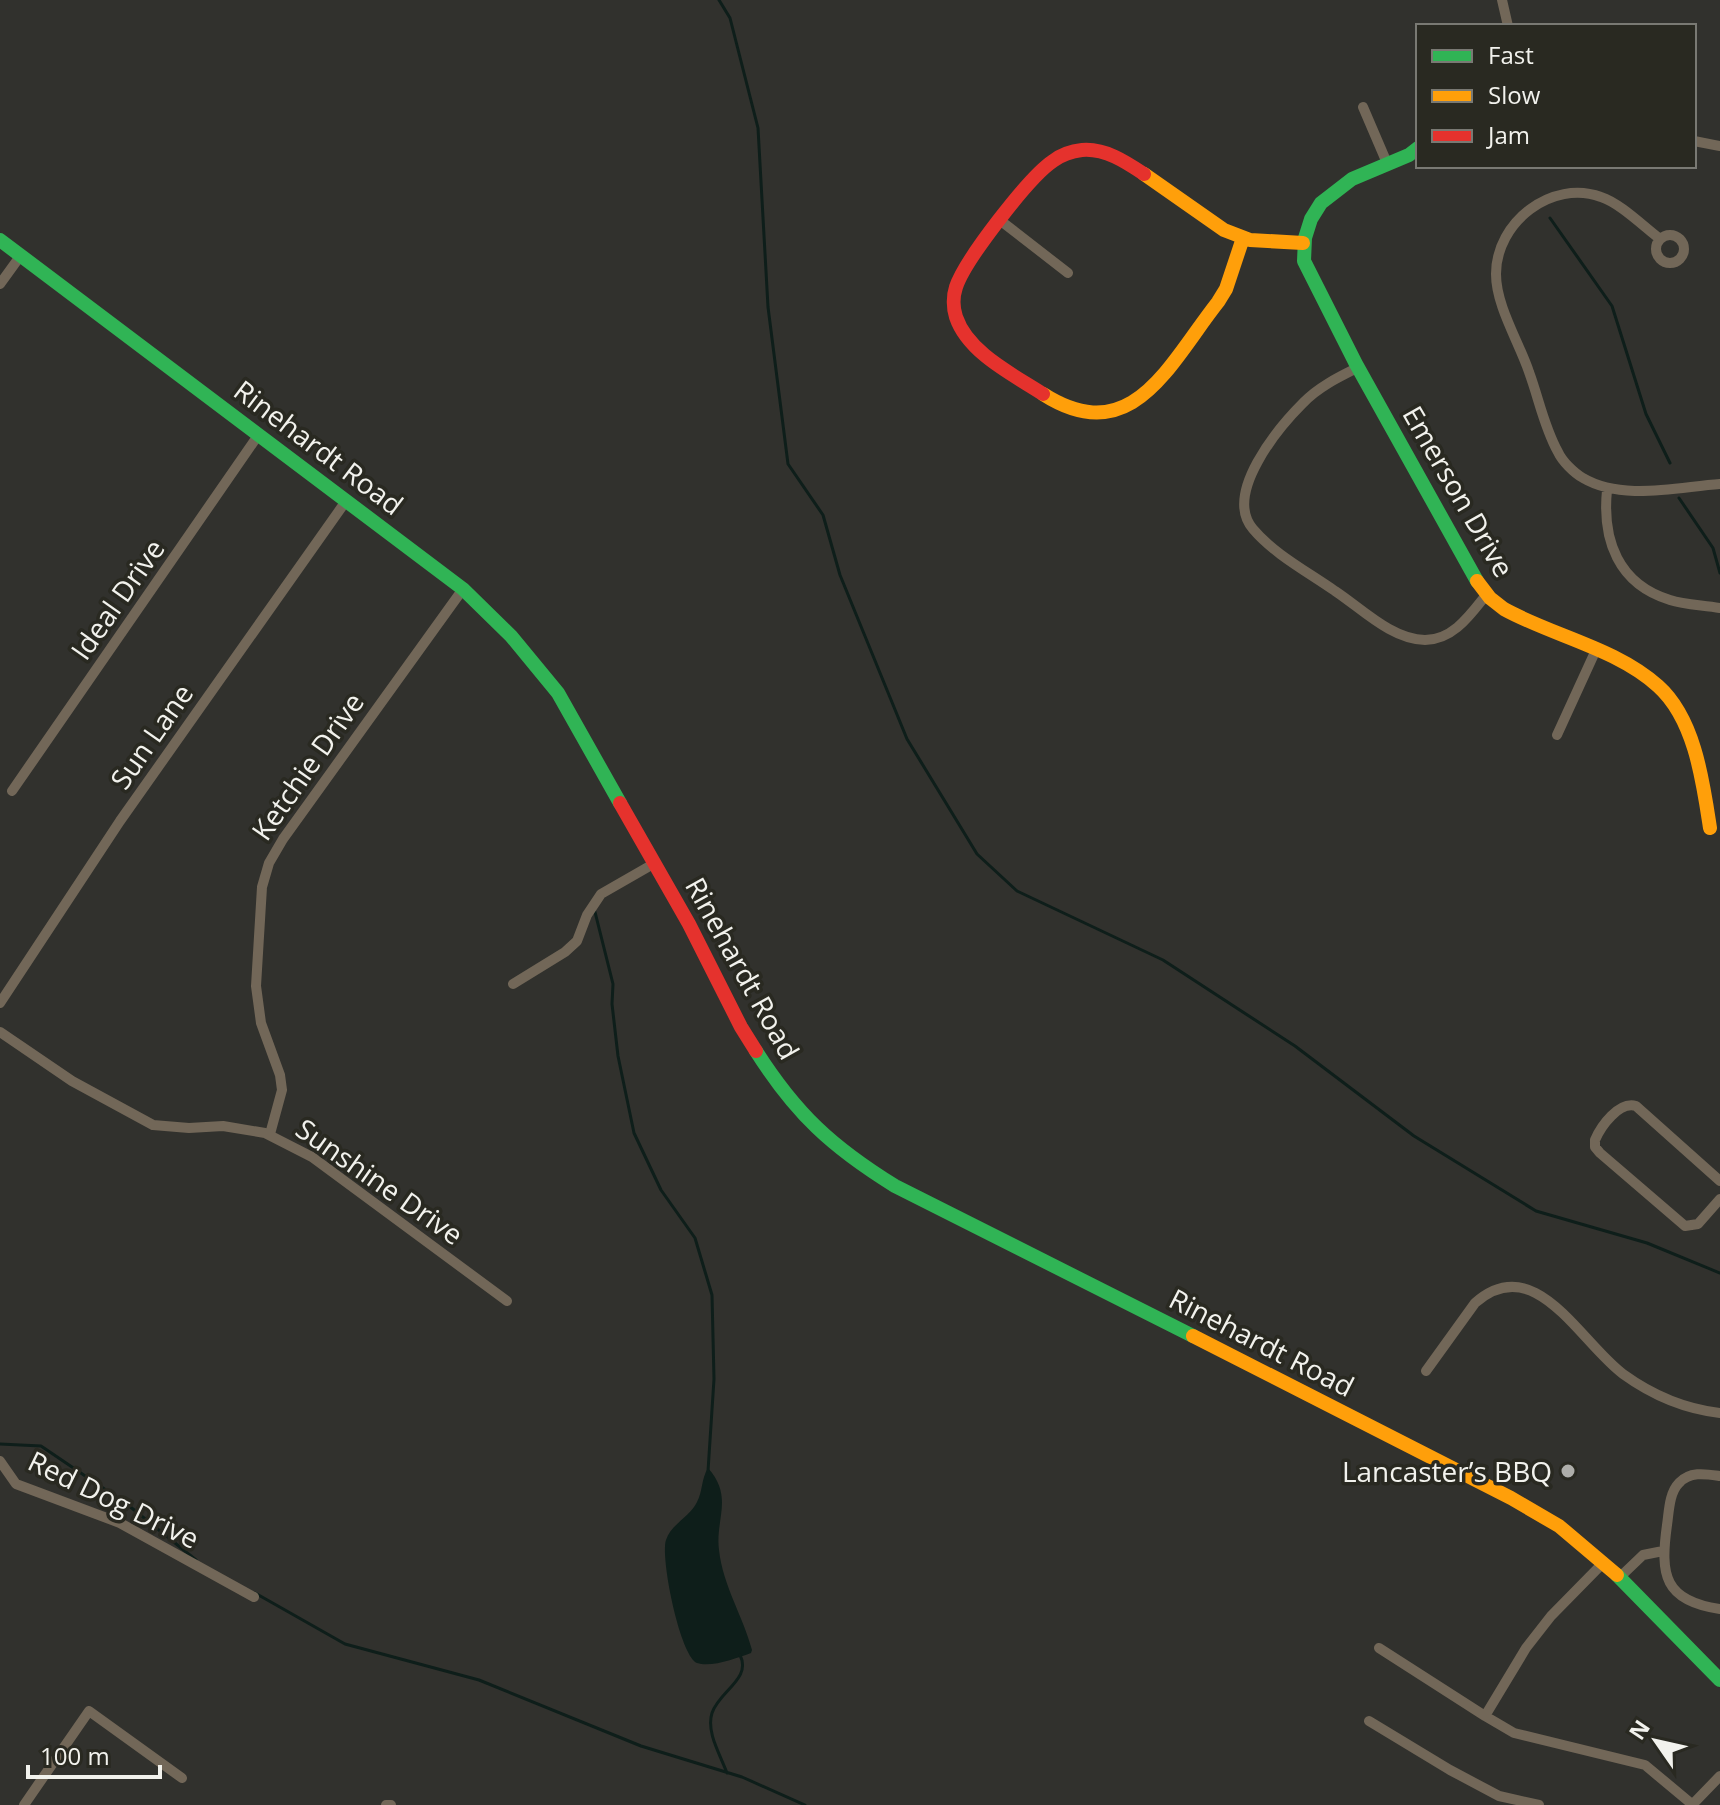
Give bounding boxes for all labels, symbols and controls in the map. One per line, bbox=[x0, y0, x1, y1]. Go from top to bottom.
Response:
legend bbox=[1416, 24, 1696, 168]
text: Fast bbox=[1488, 38, 1534, 71]
text: Slow bbox=[1488, 78, 1541, 111]
text: Jam bbox=[1486, 118, 1530, 151]
street label: Rinehardt Road bbox=[227, 371, 411, 523]
street label: Emerson Drive bbox=[1395, 398, 1523, 584]
street label: Ideal Drive bbox=[62, 531, 172, 667]
street label: Sun Lane bbox=[101, 676, 201, 796]
street label: Ketchie Drive bbox=[242, 685, 372, 847]
street label: Rinehardt Road bbox=[677, 870, 809, 1066]
street label: Sunshine Drive bbox=[289, 1109, 471, 1253]
street label: Rinehardt Road bbox=[1163, 1279, 1361, 1405]
street label: Red Dog Drive bbox=[22, 1441, 206, 1557]
place label: Lancaster’s BBQ bbox=[1342, 1452, 1552, 1490]
marker: Lancaster’s BBQ bbox=[1559, 1462, 1577, 1480]
north arrow bbox=[1616, 1701, 1696, 1781]
text: N bbox=[1621, 1713, 1656, 1745]
scale bar bbox=[28, 1729, 160, 1779]
text: 100 m bbox=[40, 1739, 110, 1772]

